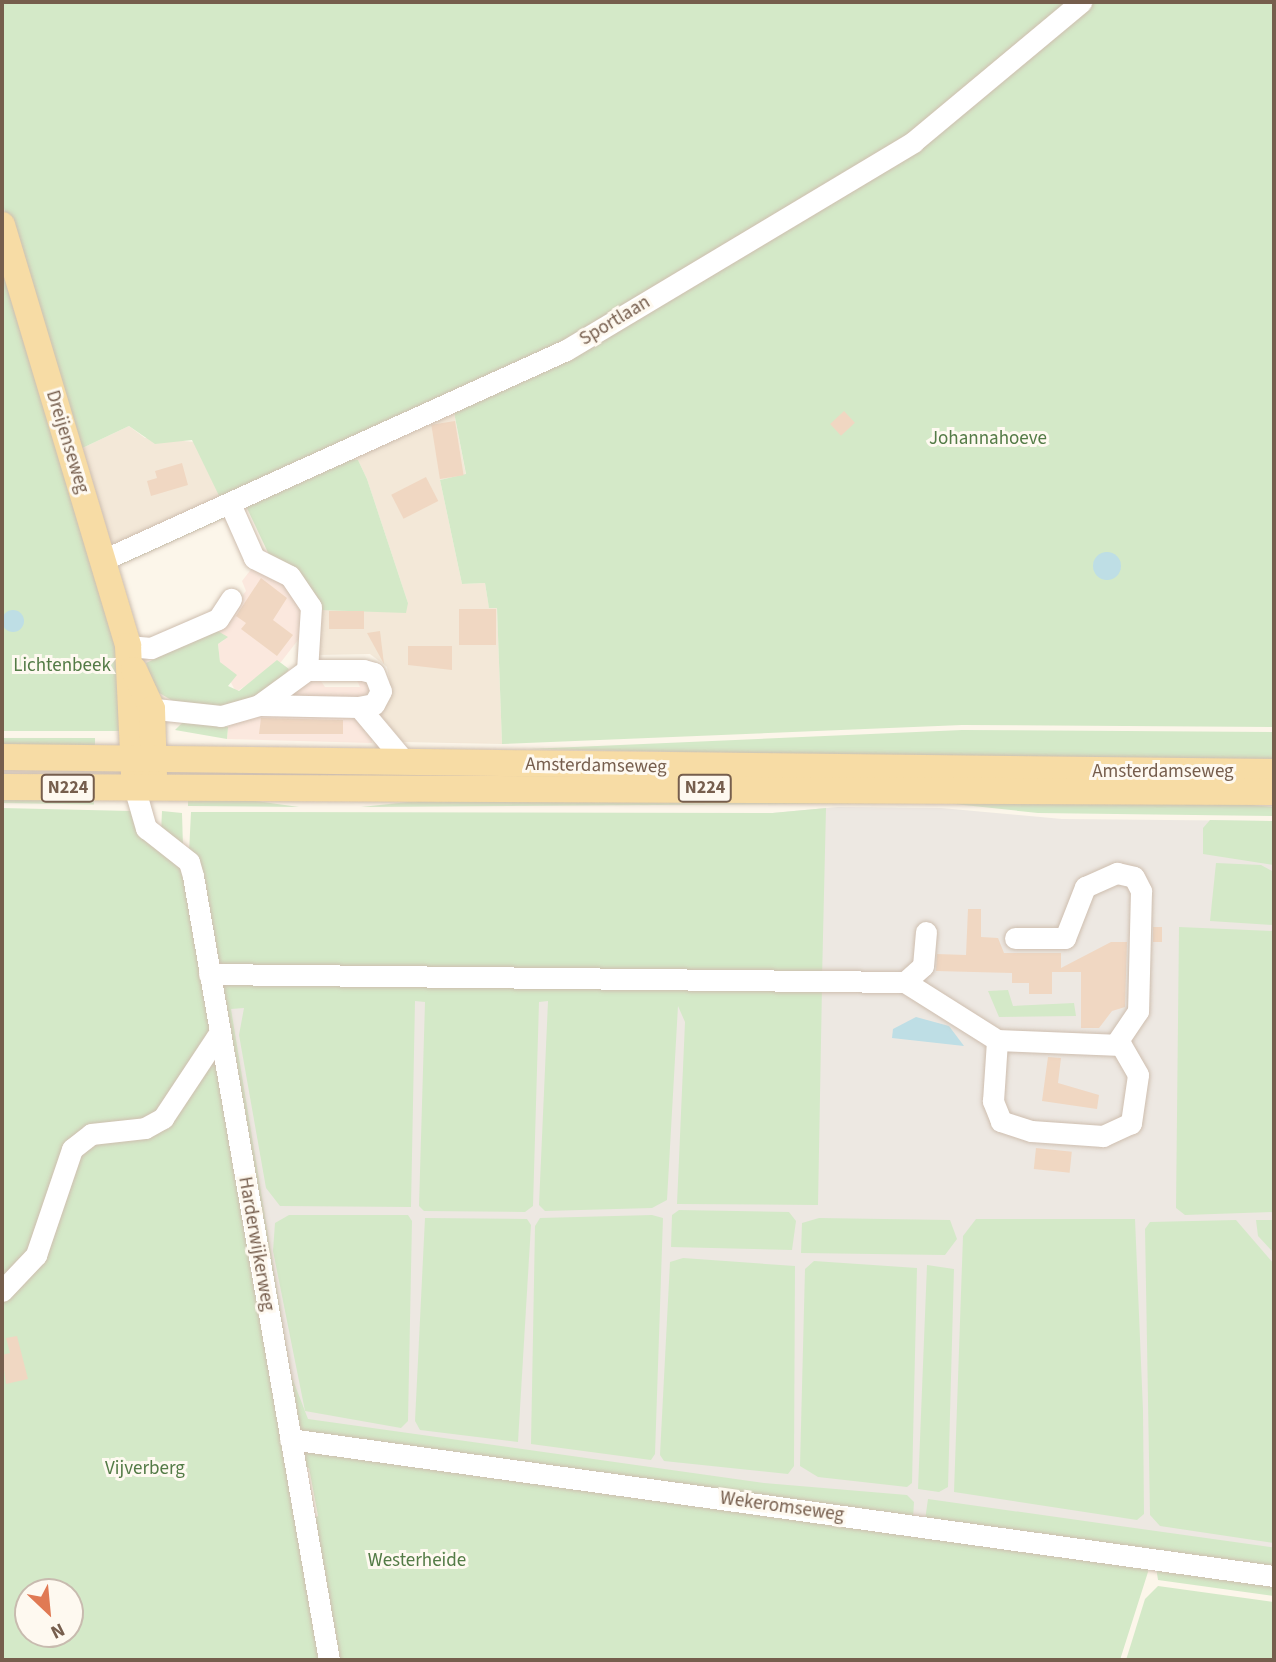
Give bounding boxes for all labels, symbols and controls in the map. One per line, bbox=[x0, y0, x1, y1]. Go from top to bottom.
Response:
street label: Sportlaan bbox=[576, 291, 654, 351]
street label: Dreijenseweg bbox=[41, 388, 93, 496]
park label: Johannahoeve bbox=[929, 428, 1047, 450]
park label: Lichtenbeek bbox=[13, 655, 111, 677]
street label: Amsterdamseweg bbox=[525, 753, 667, 779]
street label: Amsterdamseweg bbox=[1092, 761, 1234, 783]
road number: N224 bbox=[40, 774, 96, 802]
road number: N224 bbox=[677, 774, 733, 802]
street label: Harderwijkerweg bbox=[233, 1175, 279, 1313]
park label: Vijverberg bbox=[105, 1458, 185, 1480]
street label: Wekeromseweg bbox=[718, 1487, 846, 1527]
park label: Westerheide bbox=[368, 1550, 466, 1572]
north arrow bbox=[14, 1578, 84, 1648]
text: N bbox=[46, 1616, 69, 1645]

